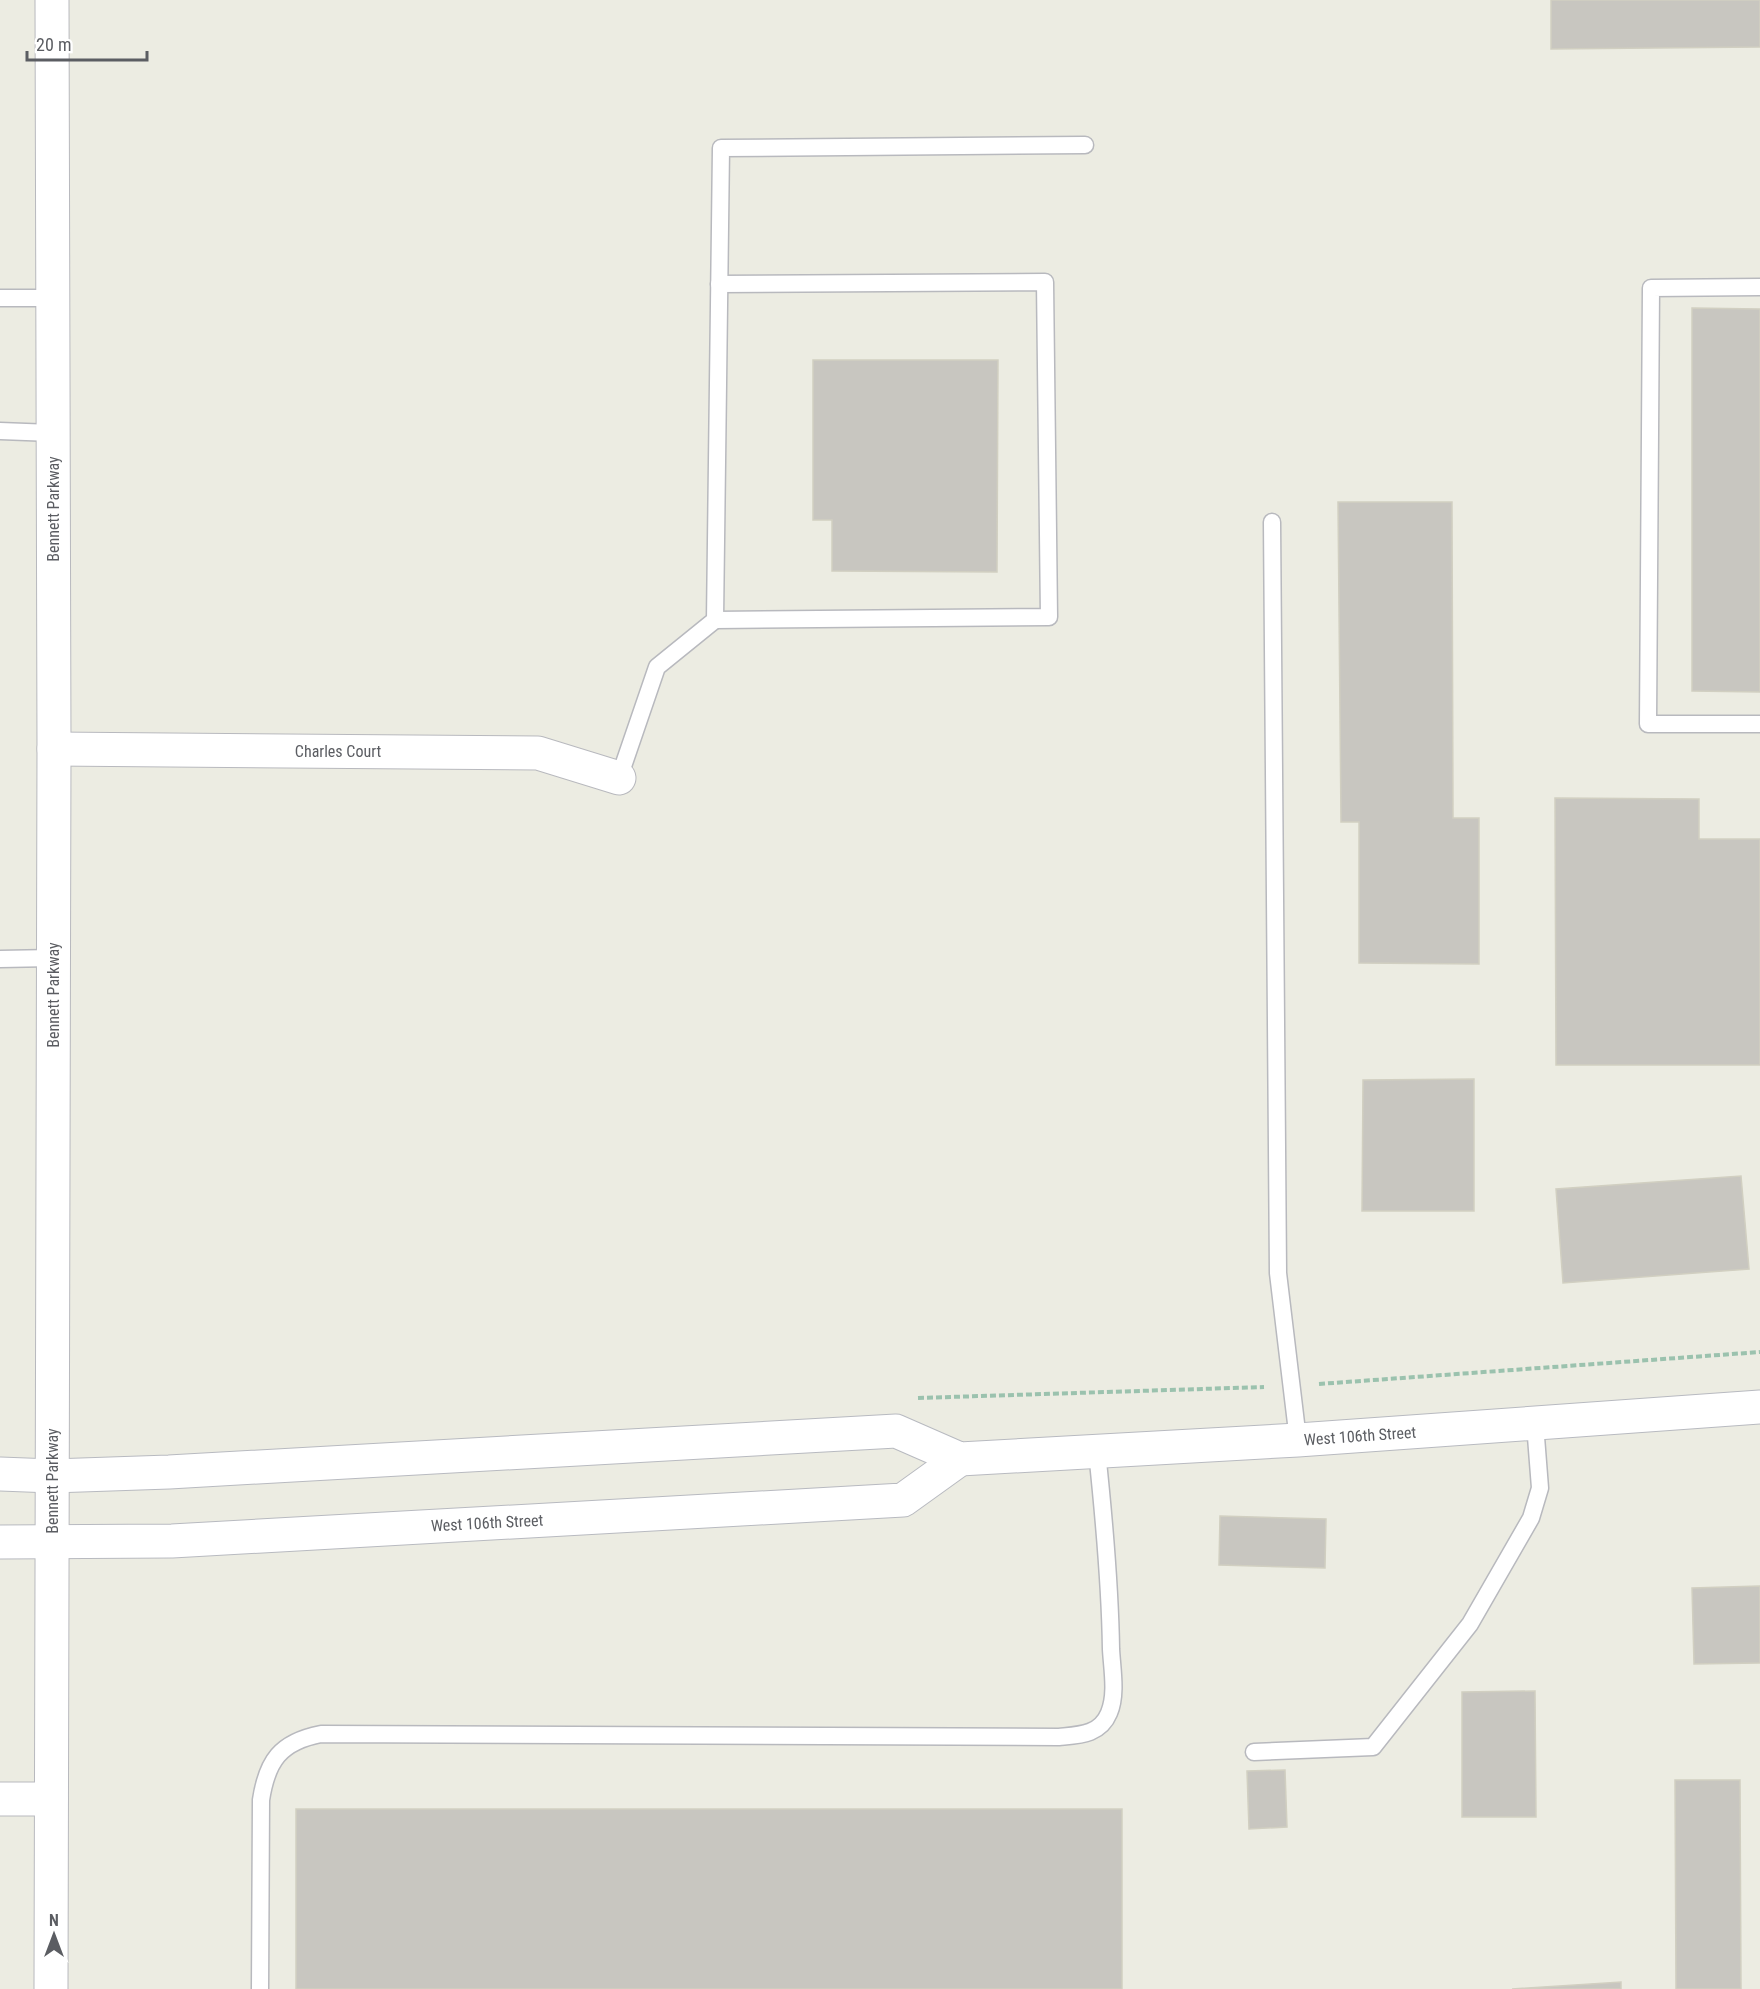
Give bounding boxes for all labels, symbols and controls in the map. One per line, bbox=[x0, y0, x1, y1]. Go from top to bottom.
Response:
scale bar bbox=[27, 24, 147, 62]
text: 20 m bbox=[36, 34, 71, 55]
street label: Bennett Parkway bbox=[44, 456, 63, 562]
street label: Charles Court bbox=[295, 742, 381, 761]
street label: Bennett Parkway bbox=[44, 942, 63, 1048]
street label: West 106th Street bbox=[1303, 1423, 1417, 1449]
street label: Bennett Parkway bbox=[43, 1428, 62, 1534]
street label: West 106th Street bbox=[430, 1511, 544, 1535]
north arrow bbox=[24, 1905, 84, 1965]
text: N bbox=[49, 1911, 59, 1930]

